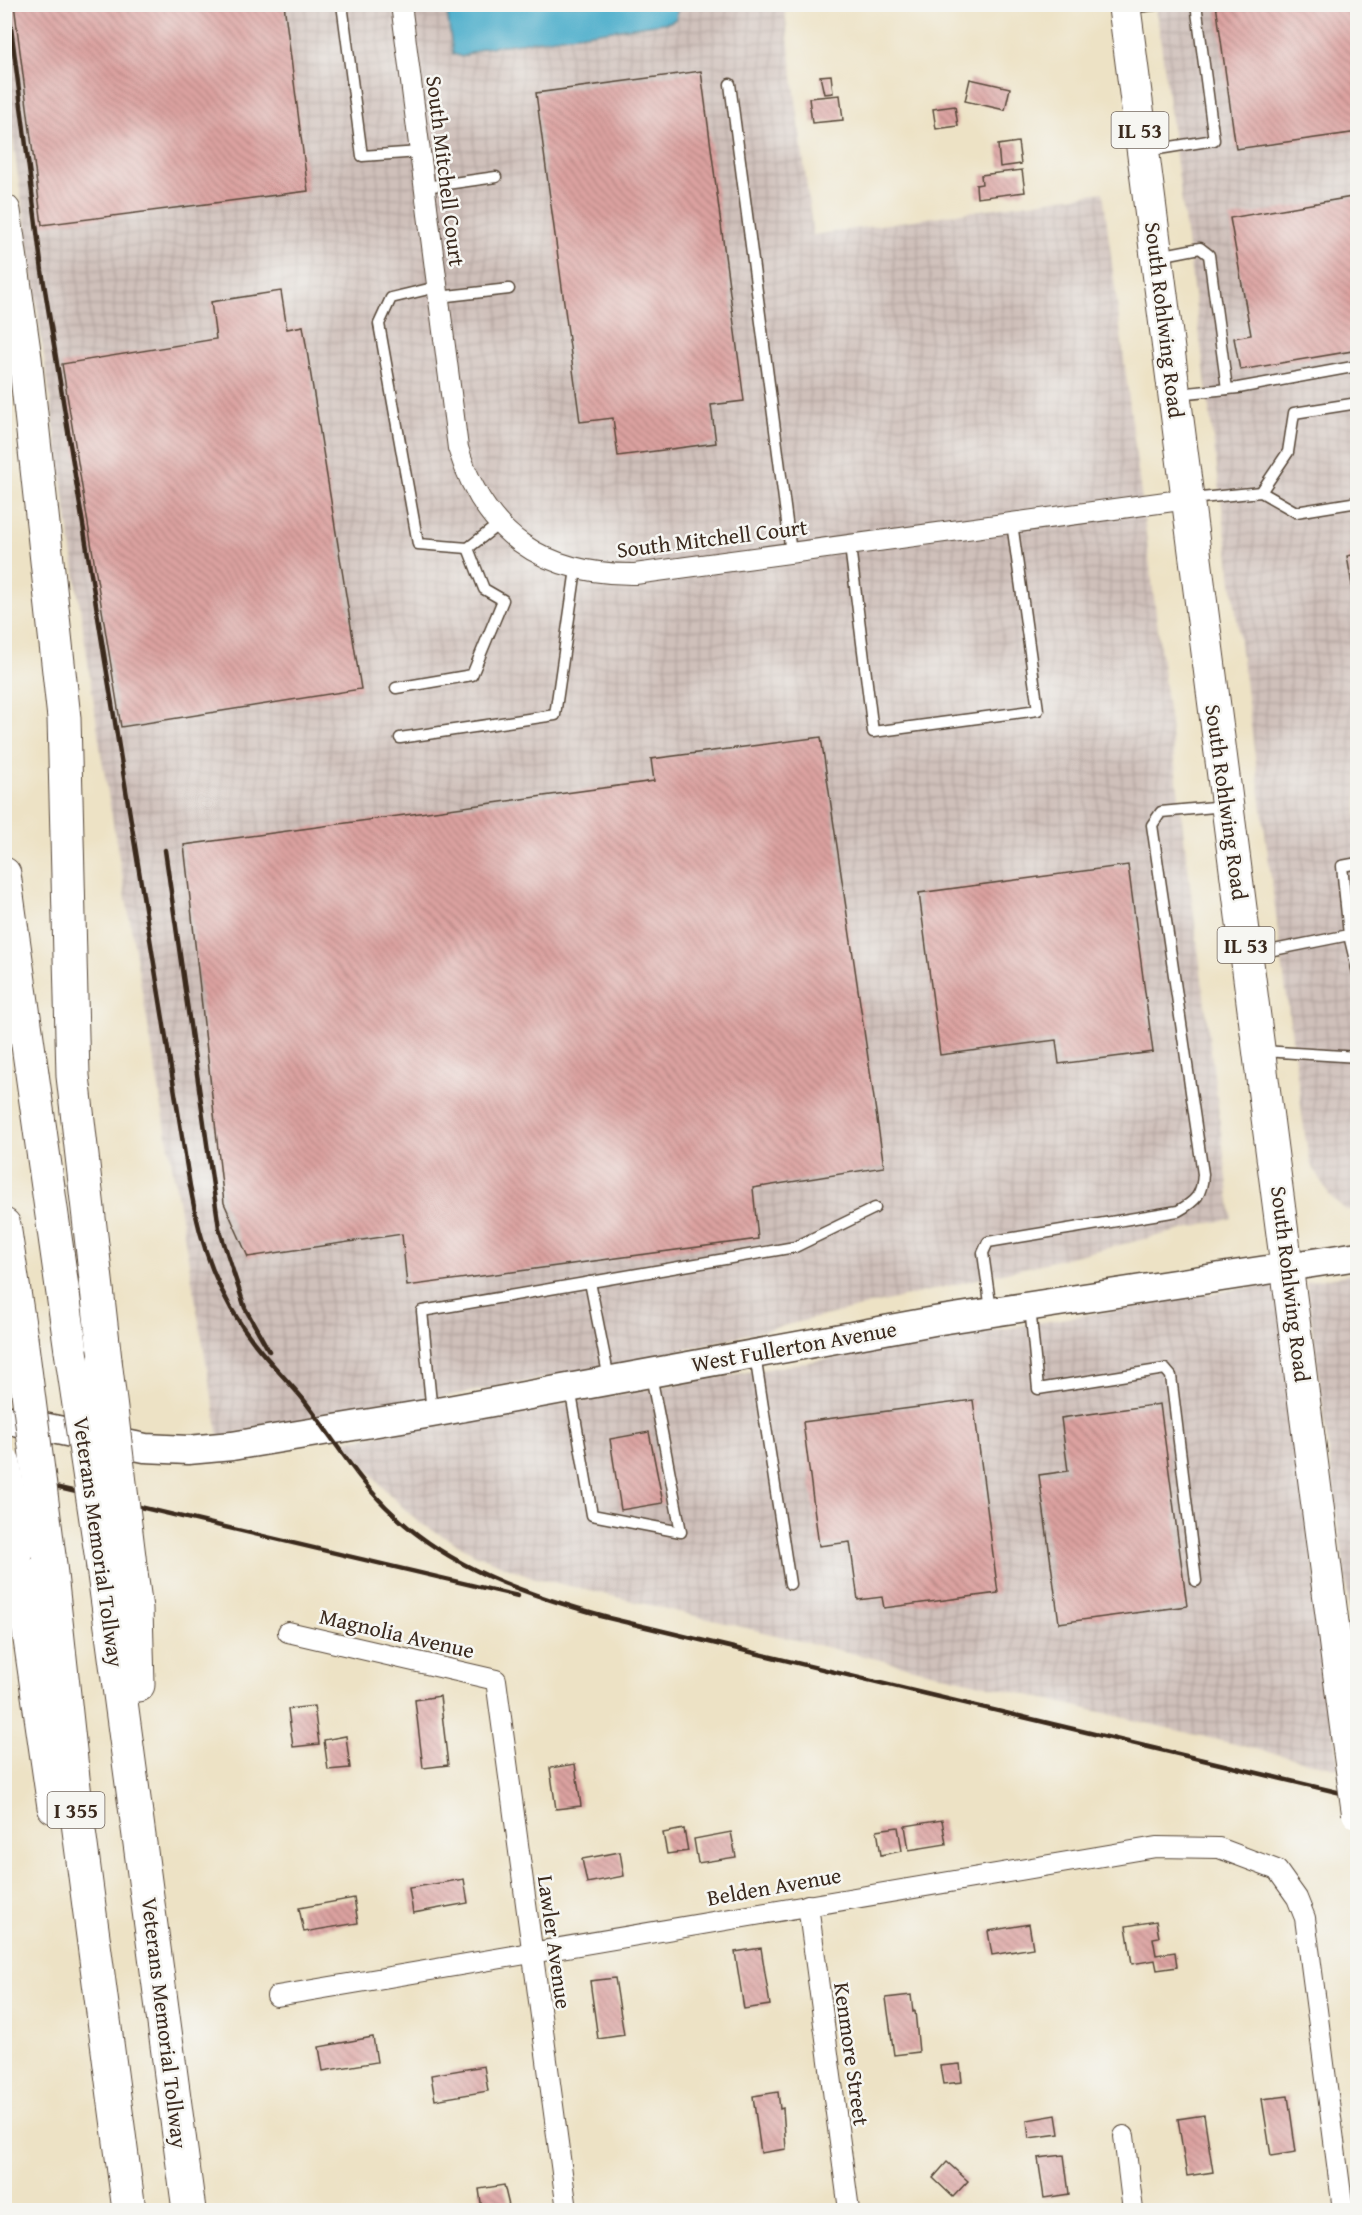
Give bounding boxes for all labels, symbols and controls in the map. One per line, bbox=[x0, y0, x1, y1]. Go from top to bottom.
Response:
street label: South Mitchell Court bbox=[418, 74, 474, 268]
road number: IL 53 bbox=[1112, 112, 1168, 148]
street label: South Rohlwing Road bbox=[1137, 220, 1193, 420]
street label: South Mitchell Court bbox=[615, 510, 809, 566]
street label: South Rohlwing Road bbox=[1197, 702, 1257, 902]
road number: IL 53 bbox=[1218, 927, 1274, 963]
street label: South Rohlwing Road bbox=[1263, 1184, 1319, 1384]
street label: West Fullerton Avenue bbox=[689, 1312, 899, 1380]
street label: Veterans Memorial Tollway bbox=[66, 1415, 132, 1669]
street label: Magnolia Avenue bbox=[316, 1600, 478, 1666]
road number: I 355 bbox=[48, 1792, 104, 1828]
street label: Belden Avenue bbox=[704, 1858, 844, 1914]
street label: Lawler Avenue bbox=[530, 1873, 580, 2011]
street label: Veterans Memorial Tollway bbox=[134, 1896, 196, 2150]
street label: Kenmore Street bbox=[826, 1980, 878, 2128]

